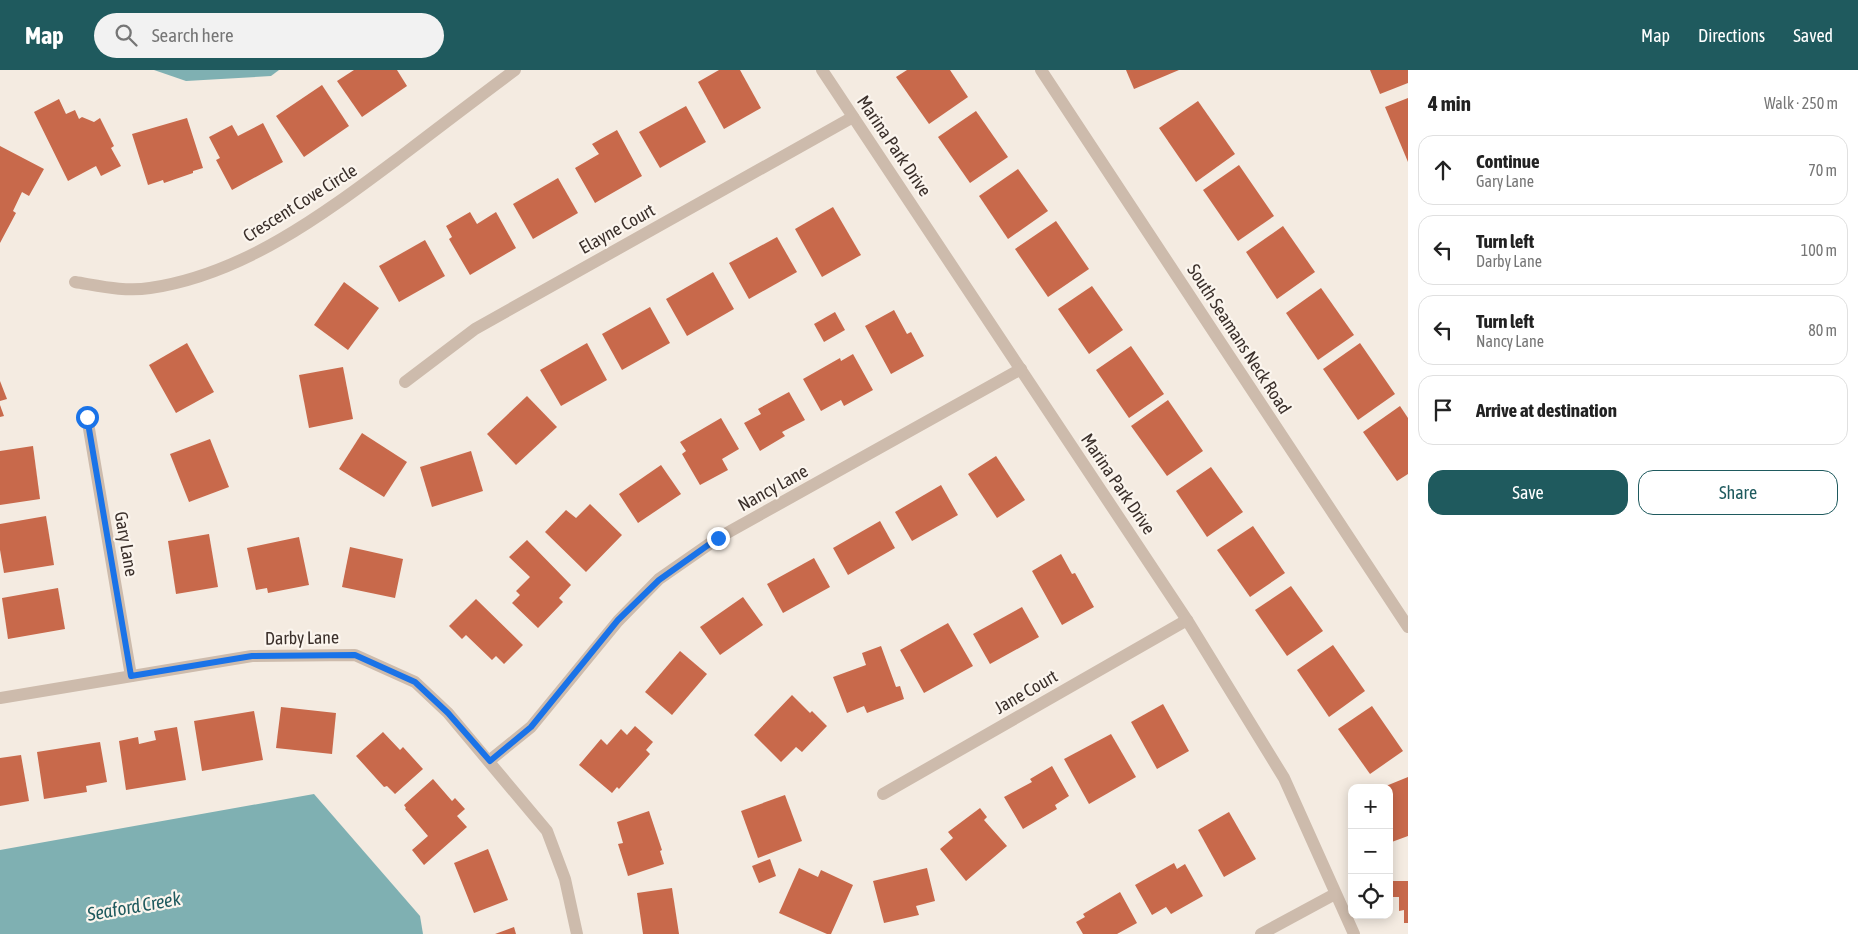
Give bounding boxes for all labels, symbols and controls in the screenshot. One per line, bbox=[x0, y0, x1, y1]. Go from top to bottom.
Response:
search box bbox=[94, 13, 444, 58]
icon: search bbox=[112, 21, 140, 49]
text: Map bbox=[25, 22, 64, 49]
text: Search here bbox=[152, 24, 234, 46]
text: Map bbox=[1641, 25, 1670, 46]
text: Directions bbox=[1698, 25, 1765, 46]
text: Saved bbox=[1793, 25, 1833, 46]
street label: Marina Park Drive bbox=[853, 91, 936, 200]
text: 4 min bbox=[1428, 91, 1471, 115]
text: Walk · 250 m bbox=[1764, 94, 1838, 112]
text: Continue bbox=[1476, 150, 1540, 172]
icon: ahead bbox=[1429, 156, 1457, 184]
street label: Crescent Cove Circle bbox=[239, 159, 361, 246]
text: 70 m bbox=[1808, 161, 1837, 179]
text: Gary Lane bbox=[1476, 172, 1534, 190]
street label: Elayne Court bbox=[575, 199, 658, 258]
text: Turn left bbox=[1476, 230, 1534, 252]
icon: left bbox=[1429, 236, 1457, 264]
text: 100 m bbox=[1801, 241, 1837, 259]
text: Darby Lane bbox=[1476, 252, 1542, 270]
street label: South Seamans Neck Road bbox=[1183, 260, 1296, 417]
text: Turn left bbox=[1476, 310, 1534, 332]
icon: left bbox=[1429, 316, 1457, 344]
text: 80 m bbox=[1808, 321, 1837, 339]
text: Nancy Lane bbox=[1476, 332, 1544, 350]
icon: arrive bbox=[1429, 396, 1457, 424]
text: Arrive at destination bbox=[1476, 399, 1617, 421]
route start bbox=[76, 406, 99, 429]
street label: Marina Park Drive bbox=[1077, 429, 1160, 538]
street label: Nancy Lane bbox=[734, 460, 811, 515]
button: Save bbox=[1428, 470, 1628, 515]
button: Share bbox=[1638, 470, 1838, 515]
street label: Gary Lane bbox=[110, 510, 143, 578]
route end bbox=[707, 527, 730, 550]
street label: Darby Lane bbox=[265, 626, 339, 649]
street label: Jane Court bbox=[991, 665, 1061, 718]
map controls bbox=[1348, 784, 1393, 919]
button: + bbox=[1348, 784, 1393, 829]
button: − bbox=[1348, 829, 1393, 874]
button: locate bbox=[1348, 874, 1393, 919]
water label: Seaford Creek bbox=[84, 887, 183, 925]

